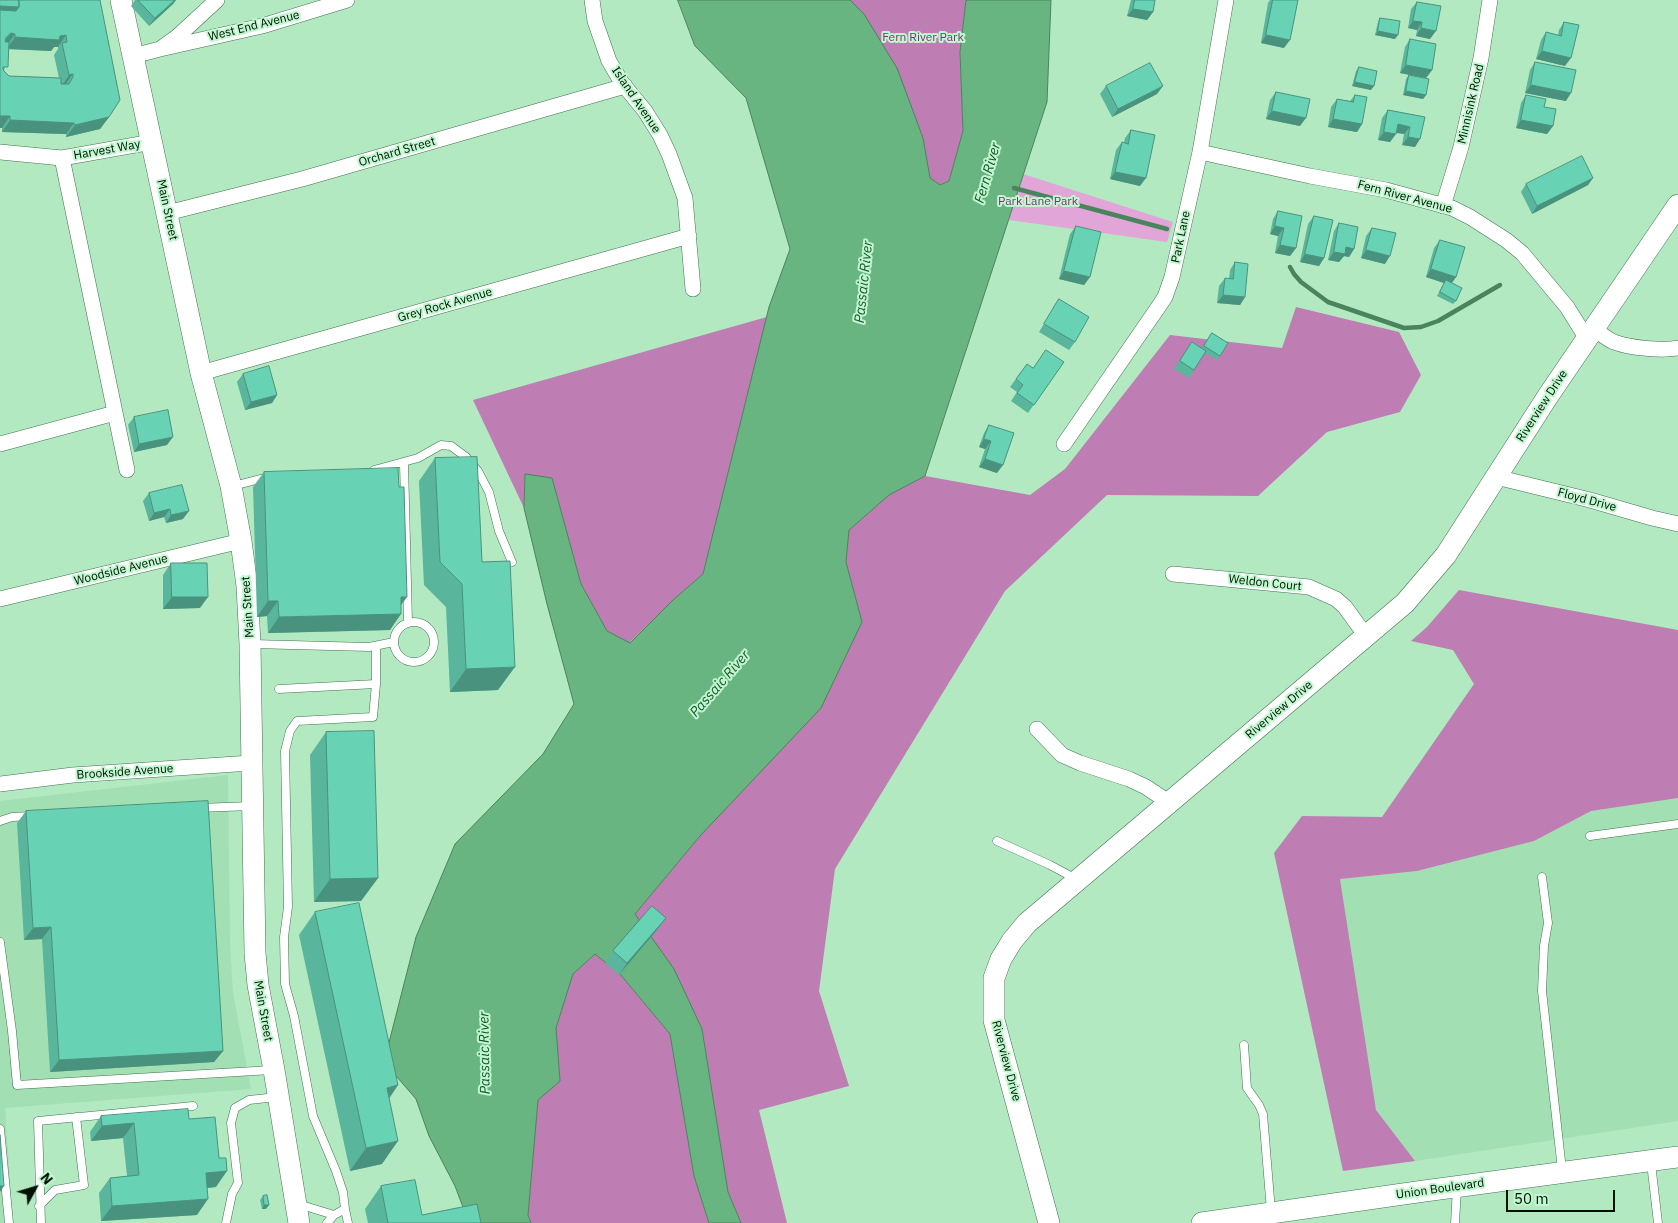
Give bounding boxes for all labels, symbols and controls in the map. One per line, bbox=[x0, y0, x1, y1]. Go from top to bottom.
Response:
street label: West End Avenue bbox=[207, 8, 301, 44]
park label: Fern River Park bbox=[882, 31, 964, 45]
street label: Minnisink Road bbox=[1455, 63, 1487, 145]
street label: Island Avenue bbox=[609, 64, 663, 136]
street label: Orchard Street bbox=[357, 134, 437, 170]
street label: Harvest Way bbox=[73, 137, 141, 163]
water label: Fern River bbox=[971, 141, 1005, 205]
street label: Fern River Avenue bbox=[1356, 177, 1454, 217]
street label: Main Street bbox=[154, 178, 180, 242]
park label: Park Lane Park bbox=[998, 195, 1078, 209]
street label: Park Lane bbox=[1168, 210, 1194, 264]
water label: Passaic River bbox=[851, 240, 877, 324]
street label: Grey Rock Avenue bbox=[396, 285, 494, 325]
street label: Riverview Drive bbox=[1513, 367, 1571, 445]
street label: Floyd Drive bbox=[1556, 485, 1618, 515]
street label: Woodside Avenue bbox=[73, 551, 169, 589]
street label: Weldon Court bbox=[1228, 572, 1302, 594]
street label: Main Street bbox=[239, 576, 257, 638]
water label: Passaic River bbox=[687, 647, 753, 721]
street label: Riverview Drive bbox=[1243, 678, 1315, 742]
street label: Brookside Avenue bbox=[76, 761, 174, 783]
street label: Main Street bbox=[251, 979, 275, 1043]
water label: Passaic River bbox=[476, 1012, 494, 1094]
street label: Riverview Drive bbox=[988, 1019, 1024, 1103]
north arrow bbox=[10, 1163, 60, 1213]
text: N bbox=[36, 1169, 57, 1188]
street label: Union Boulevard bbox=[1395, 1176, 1485, 1202]
scale bar bbox=[1508, 1180, 1617, 1212]
text: 50 m bbox=[1514, 1189, 1549, 1208]

